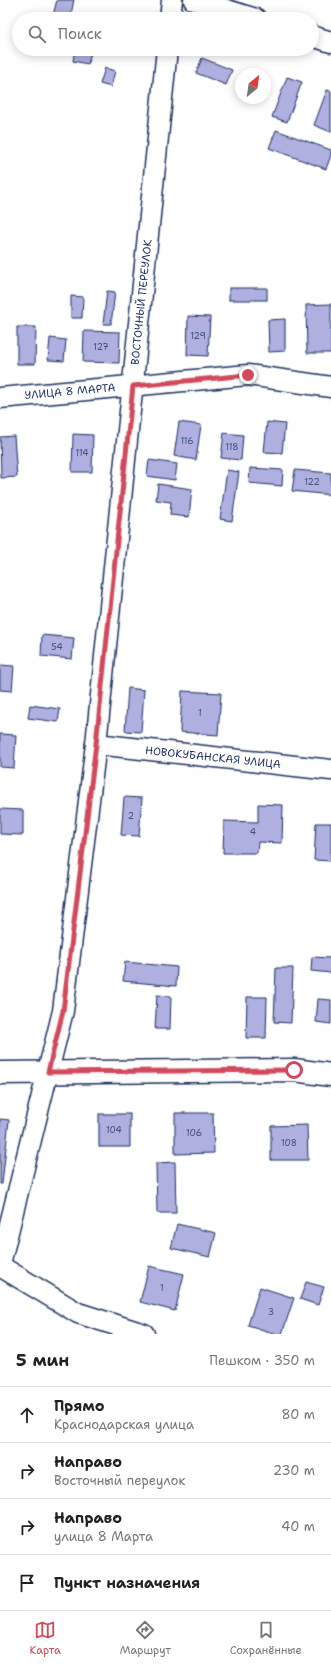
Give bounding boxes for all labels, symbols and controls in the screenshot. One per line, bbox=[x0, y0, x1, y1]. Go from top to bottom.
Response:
search box bbox=[12, 12, 319, 56]
icon: search bbox=[26, 23, 48, 45]
text: Поиск bbox=[58, 24, 102, 44]
north arrow bbox=[235, 68, 271, 104]
street label: ВОСТОЧНЫЙ ПЕРЕУЛОК bbox=[126, 238, 156, 366]
house number: 129 bbox=[190, 330, 206, 342]
house number: 127 bbox=[93, 341, 109, 353]
route end bbox=[239, 366, 257, 384]
street label: УЛИЦА 8 МАРТА bbox=[24, 380, 116, 403]
house number: 116 bbox=[180, 435, 194, 447]
house number: 118 bbox=[225, 441, 239, 453]
house number: 114 bbox=[75, 447, 89, 459]
house number: 122 bbox=[304, 476, 320, 488]
house number: 54 bbox=[51, 641, 63, 653]
house number: 1 bbox=[198, 707, 202, 719]
street label: НОВОКУБАНСКАЯ УЛИЦА bbox=[144, 743, 282, 772]
house number: 2 bbox=[128, 810, 134, 822]
house number: 4 bbox=[250, 826, 256, 838]
route start bbox=[285, 1061, 303, 1079]
house number: 104 bbox=[106, 1124, 122, 1136]
house number: 106 bbox=[186, 1127, 202, 1139]
house number: 108 bbox=[281, 1137, 297, 1149]
house number: 1 bbox=[160, 1282, 164, 1294]
house number: 3 bbox=[268, 1306, 274, 1318]
text: 5 мин bbox=[16, 1349, 69, 1371]
text: Пешком · 350 m bbox=[209, 1352, 315, 1369]
text: Прямо bbox=[54, 1396, 104, 1416]
icon: ahead bbox=[16, 1404, 38, 1426]
text: 80 m bbox=[281, 1406, 315, 1423]
text: Краснодарская улица bbox=[54, 1416, 194, 1433]
text: Направо bbox=[54, 1452, 122, 1472]
icon: right bbox=[16, 1460, 38, 1482]
text: 230 m bbox=[273, 1462, 315, 1479]
text: Восточный переулок bbox=[54, 1472, 185, 1489]
text: Направо bbox=[54, 1508, 122, 1528]
icon: right bbox=[16, 1516, 38, 1538]
text: 40 m bbox=[281, 1518, 315, 1535]
text: улица 8 Марта bbox=[54, 1528, 153, 1545]
icon: arrive bbox=[16, 1572, 38, 1594]
text: Пункт назначения bbox=[54, 1573, 200, 1593]
tab: Карта bbox=[29, 1619, 61, 1658]
tab: Маршрут bbox=[120, 1619, 171, 1658]
tab: Сохранённые bbox=[230, 1619, 302, 1658]

